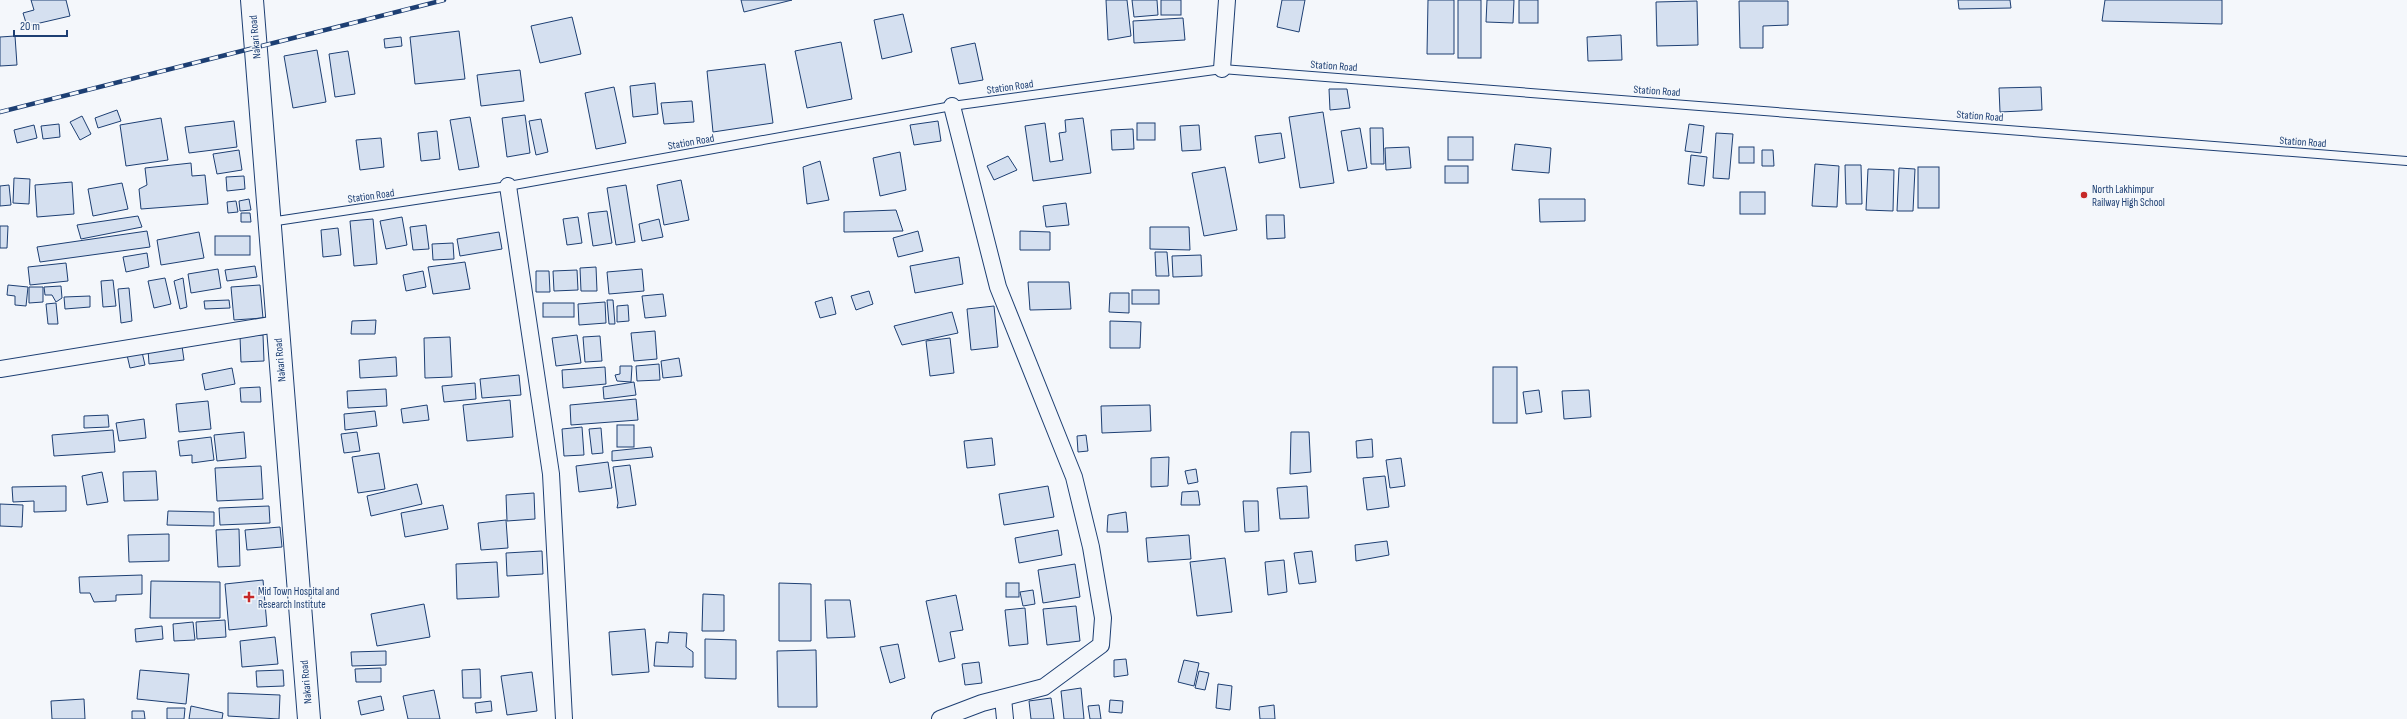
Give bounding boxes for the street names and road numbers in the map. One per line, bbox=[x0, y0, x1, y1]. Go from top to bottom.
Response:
street label: Nakari Road bbox=[247, 14, 263, 59]
street label: Station Road bbox=[1310, 58, 1358, 74]
street label: Station Road bbox=[986, 77, 1035, 97]
street label: Station Road bbox=[1633, 83, 1681, 99]
street label: Station Road bbox=[1956, 108, 2004, 124]
street label: Station Road bbox=[667, 131, 716, 152]
street label: Station Road bbox=[2279, 134, 2327, 150]
street label: Station Road bbox=[347, 186, 396, 206]
street label: Nakari Road bbox=[272, 337, 288, 382]
street label: Nakari Road bbox=[298, 659, 314, 704]

